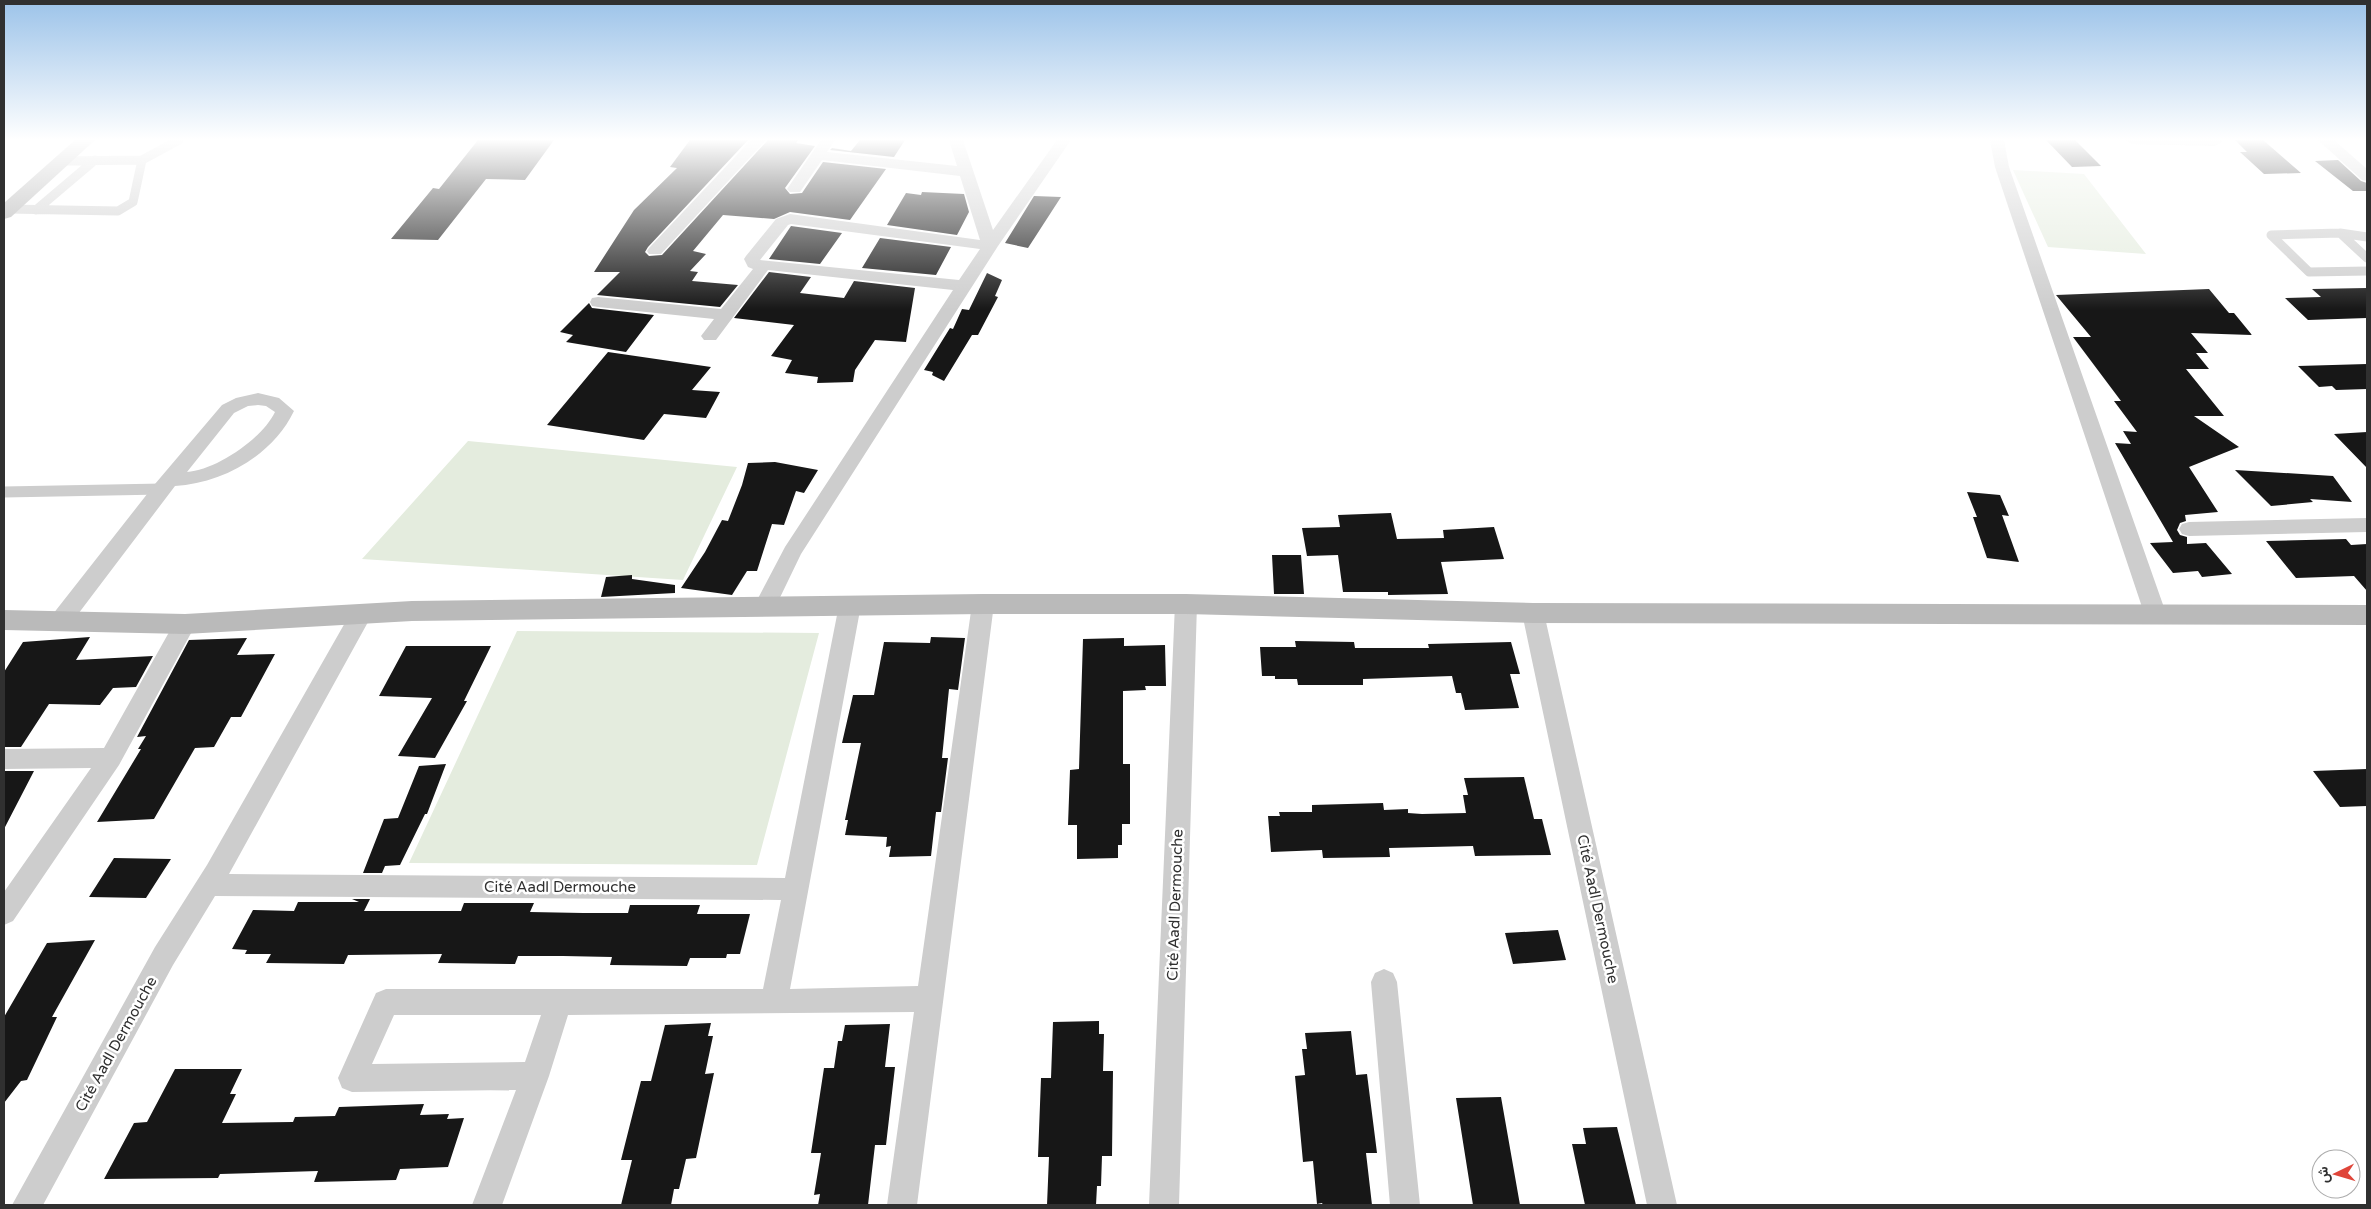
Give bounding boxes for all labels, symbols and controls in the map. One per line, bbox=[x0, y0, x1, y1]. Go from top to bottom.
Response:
street label: Cité Aadl Dermouche bbox=[1163, 829, 1187, 981]
street label: Cité Aadl Dermouche bbox=[1573, 833, 1623, 985]
street label: Cité Aadl Dermouche bbox=[484, 878, 636, 896]
street label: Cité Aadl Dermouche bbox=[71, 973, 161, 1115]
north arrow bbox=[2311, 1149, 2361, 1199]
text: ش bbox=[2314, 1166, 2333, 1184]

